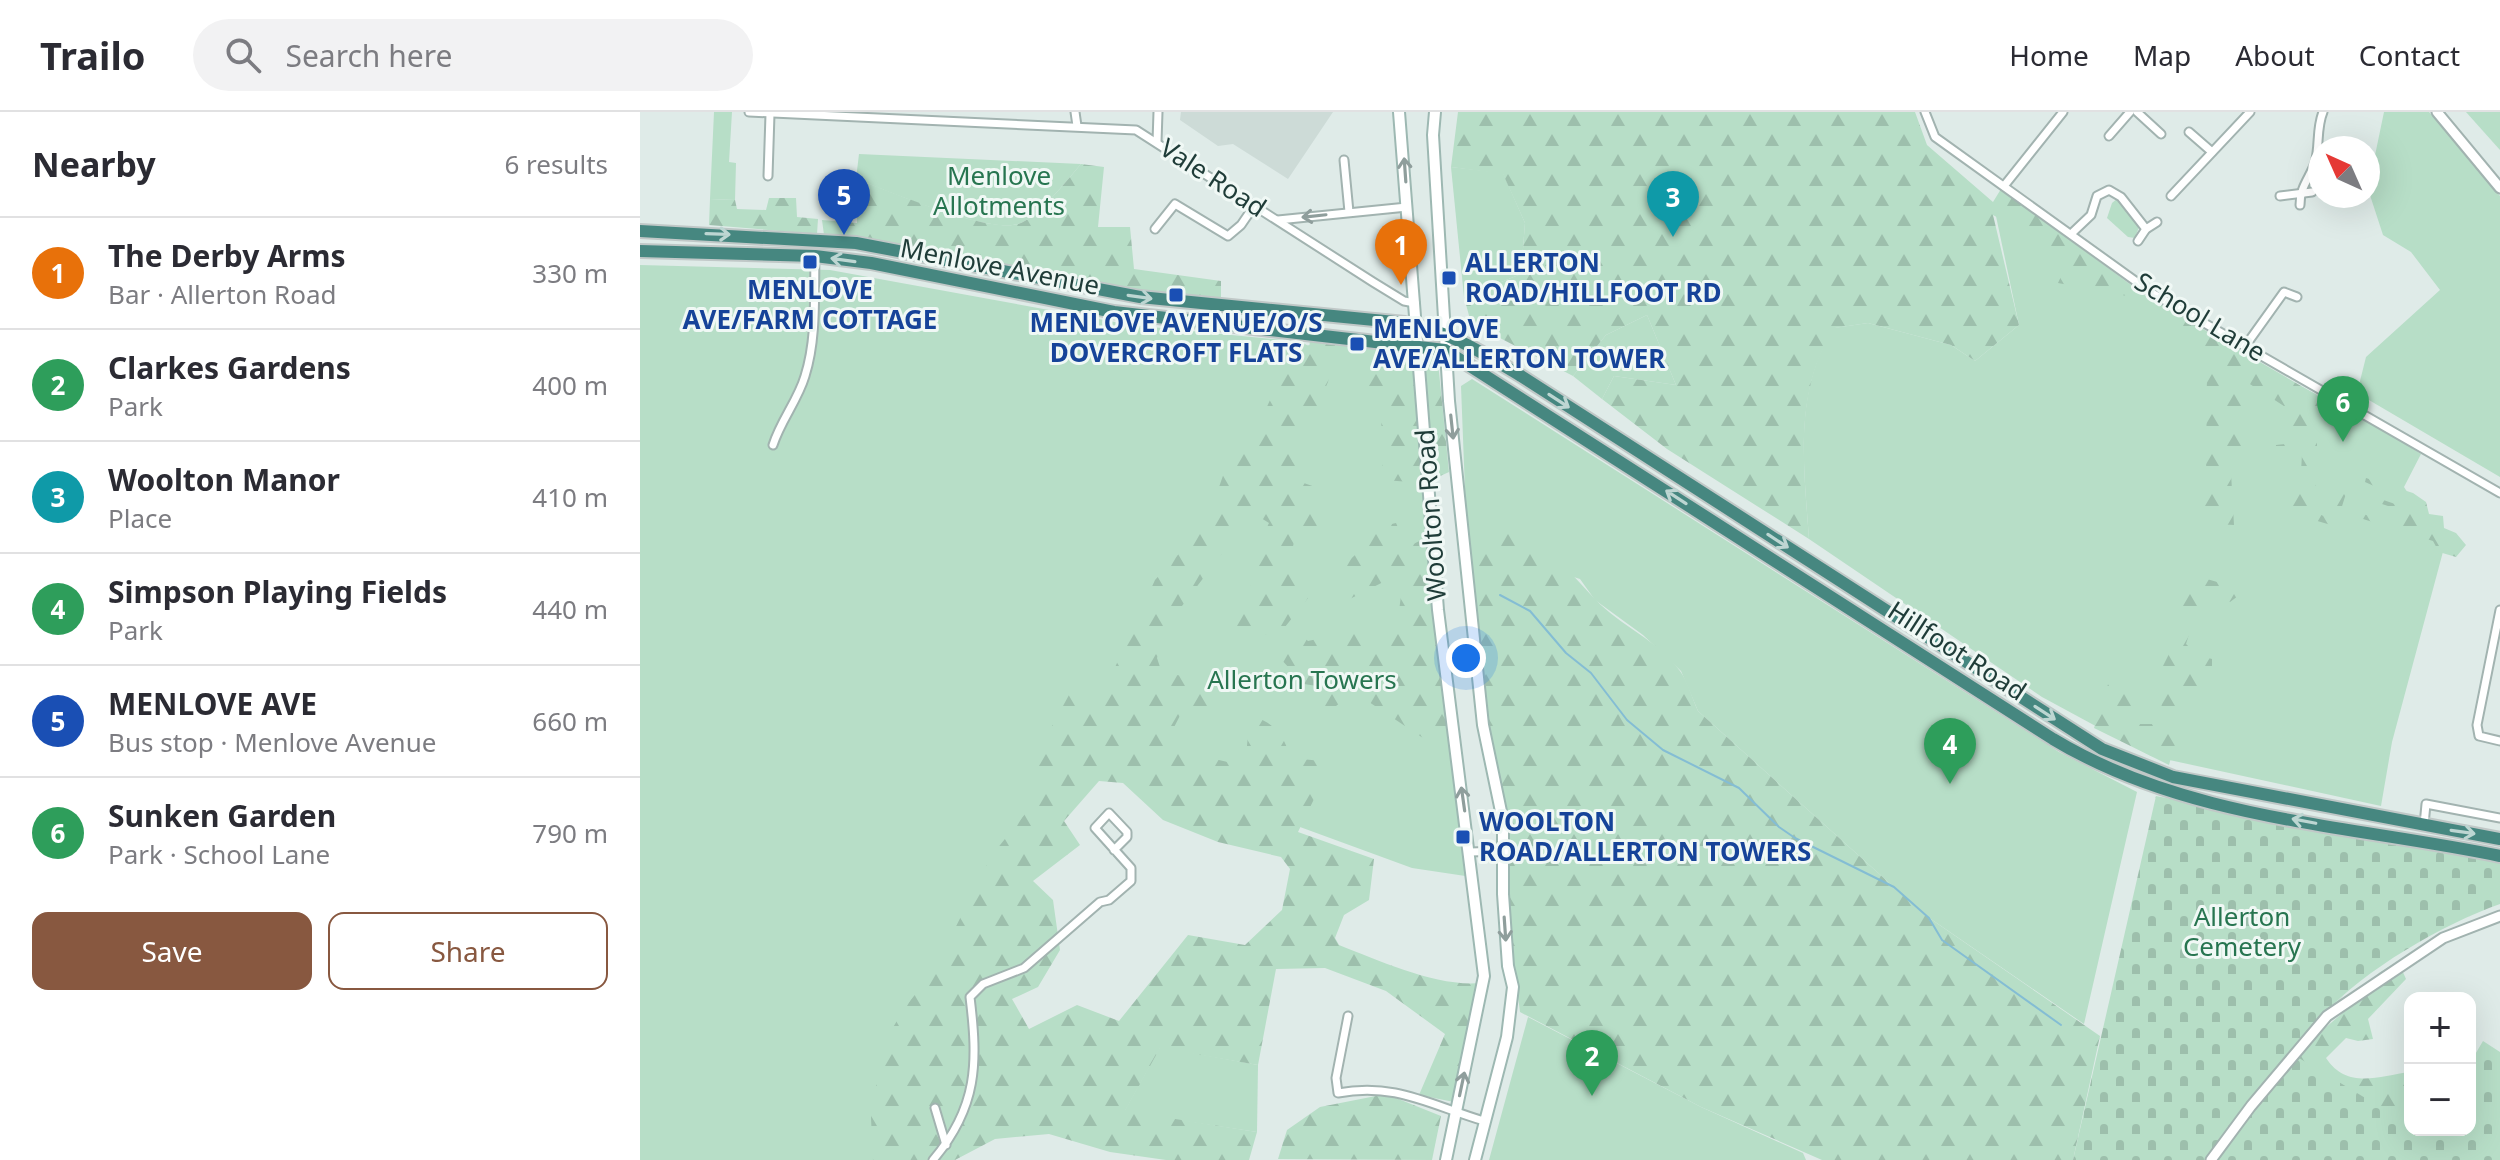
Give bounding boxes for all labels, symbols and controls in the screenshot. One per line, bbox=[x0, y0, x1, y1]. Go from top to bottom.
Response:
search box bbox=[193, 19, 753, 91]
text: Trailo bbox=[40, 29, 145, 81]
icon: search bbox=[221, 33, 265, 77]
text: Search here bbox=[285, 35, 452, 76]
text: Home bbox=[2009, 36, 2089, 74]
text: Map bbox=[2133, 36, 2191, 74]
text: About bbox=[2235, 36, 2315, 74]
text: Contact bbox=[2359, 36, 2460, 74]
street label: Vale Road bbox=[1153, 129, 1274, 225]
north arrow bbox=[2308, 136, 2380, 208]
text: Nearby bbox=[32, 141, 156, 187]
text: 6 results bbox=[504, 146, 608, 182]
park label: Menlove Allotments bbox=[933, 157, 1065, 223]
one-way arrow bbox=[1397, 157, 1412, 184]
pin: 5 bbox=[818, 169, 870, 235]
pin: 3 bbox=[1647, 171, 1699, 237]
one-way arrow bbox=[1301, 208, 1328, 223]
pin: 1 bbox=[1375, 219, 1427, 285]
one-way arrow bbox=[704, 226, 731, 241]
street label: Menlove Avenue bbox=[898, 229, 1103, 303]
text: The Derby Arms bbox=[108, 235, 346, 276]
place label: ALLERTON ROAD/HILLFOOT RD bbox=[1465, 244, 1721, 310]
one-way arrow bbox=[830, 252, 856, 267]
marker: MENLOVE AVE/FARM COTTAGE bbox=[801, 253, 819, 271]
text: 1 bbox=[51, 255, 65, 291]
text: 330 m bbox=[532, 255, 608, 291]
street label: School Lane bbox=[2128, 263, 2273, 369]
marker: ALLERTON ROAD/HILLFOOT RD bbox=[1440, 269, 1458, 287]
place label: MENLOVE AVE/FARM COTTAGE bbox=[683, 271, 937, 337]
text: Bar · Allerton Road bbox=[108, 276, 337, 312]
marker: MENLOVE AVENUE/O/S DOVERCROFT FLATS bbox=[1167, 286, 1185, 304]
one-way arrow bbox=[1127, 290, 1153, 305]
place label: MENLOVE AVENUE/O/S DOVERCROFT FLATS bbox=[1030, 304, 1323, 370]
place label: MENLOVE AVE/ALLERTON TOWER bbox=[1373, 310, 1666, 376]
marker: MENLOVE AVE/ALLERTON TOWER bbox=[1348, 335, 1366, 353]
text: Clarkes Gardens bbox=[108, 347, 351, 388]
text: 2 bbox=[51, 367, 65, 403]
text: 400 m bbox=[532, 367, 608, 403]
pin: 6 bbox=[2317, 376, 2369, 442]
text: Park bbox=[108, 388, 163, 424]
one-way arrow bbox=[1547, 393, 1570, 409]
one-way arrow bbox=[1444, 413, 1459, 440]
street label: Woolton Road bbox=[1406, 428, 1454, 602]
text: Woolton Manor bbox=[108, 459, 340, 500]
text: 3 bbox=[51, 479, 65, 515]
text: 410 m bbox=[532, 479, 608, 515]
one-way arrow bbox=[1666, 489, 1688, 505]
text: Place bbox=[108, 500, 172, 536]
one-way arrow bbox=[1766, 533, 1788, 549]
text: Simpson Playing Fields bbox=[108, 571, 447, 612]
text: 4 bbox=[51, 591, 65, 627]
text: 440 m bbox=[532, 591, 608, 627]
street label: Hillfoot Road bbox=[1881, 592, 2034, 708]
text: Park bbox=[108, 612, 163, 648]
your location bbox=[1446, 638, 1486, 678]
park label: Allerton Towers bbox=[1207, 661, 1397, 697]
text: MENLOVE AVE bbox=[108, 683, 317, 724]
text: 5 bbox=[51, 703, 65, 739]
text: 660 m bbox=[532, 703, 608, 739]
one-way arrow bbox=[2033, 706, 2056, 722]
pin: 4 bbox=[1924, 718, 1976, 784]
text: Bus stop · Menlove Avenue bbox=[108, 724, 436, 760]
one-way arrow bbox=[1455, 787, 1470, 813]
text: Sunken Garden bbox=[108, 795, 336, 836]
place label: WOOLTON ROAD/ALLERTON TOWERS bbox=[1479, 803, 1811, 869]
one-way arrow bbox=[2292, 812, 2317, 827]
text: 6 bbox=[51, 815, 65, 851]
text: 790 m bbox=[532, 815, 608, 851]
one-way arrow bbox=[2450, 825, 2475, 840]
marker: WOOLTON ROAD/ALLERTON TOWERS bbox=[1454, 828, 1472, 846]
text: Park · School Lane bbox=[108, 836, 330, 872]
park label: Allerton Cemetery bbox=[2183, 898, 2302, 964]
button: Save bbox=[32, 912, 312, 990]
button: Share bbox=[328, 912, 608, 990]
one-way arrow bbox=[1498, 915, 1513, 942]
map controls bbox=[2404, 992, 2476, 1136]
button: + bbox=[2404, 992, 2476, 1064]
pin: 2 bbox=[1566, 1030, 1618, 1096]
button: − bbox=[2404, 1064, 2476, 1136]
one-way arrow bbox=[1455, 1071, 1470, 1097]

